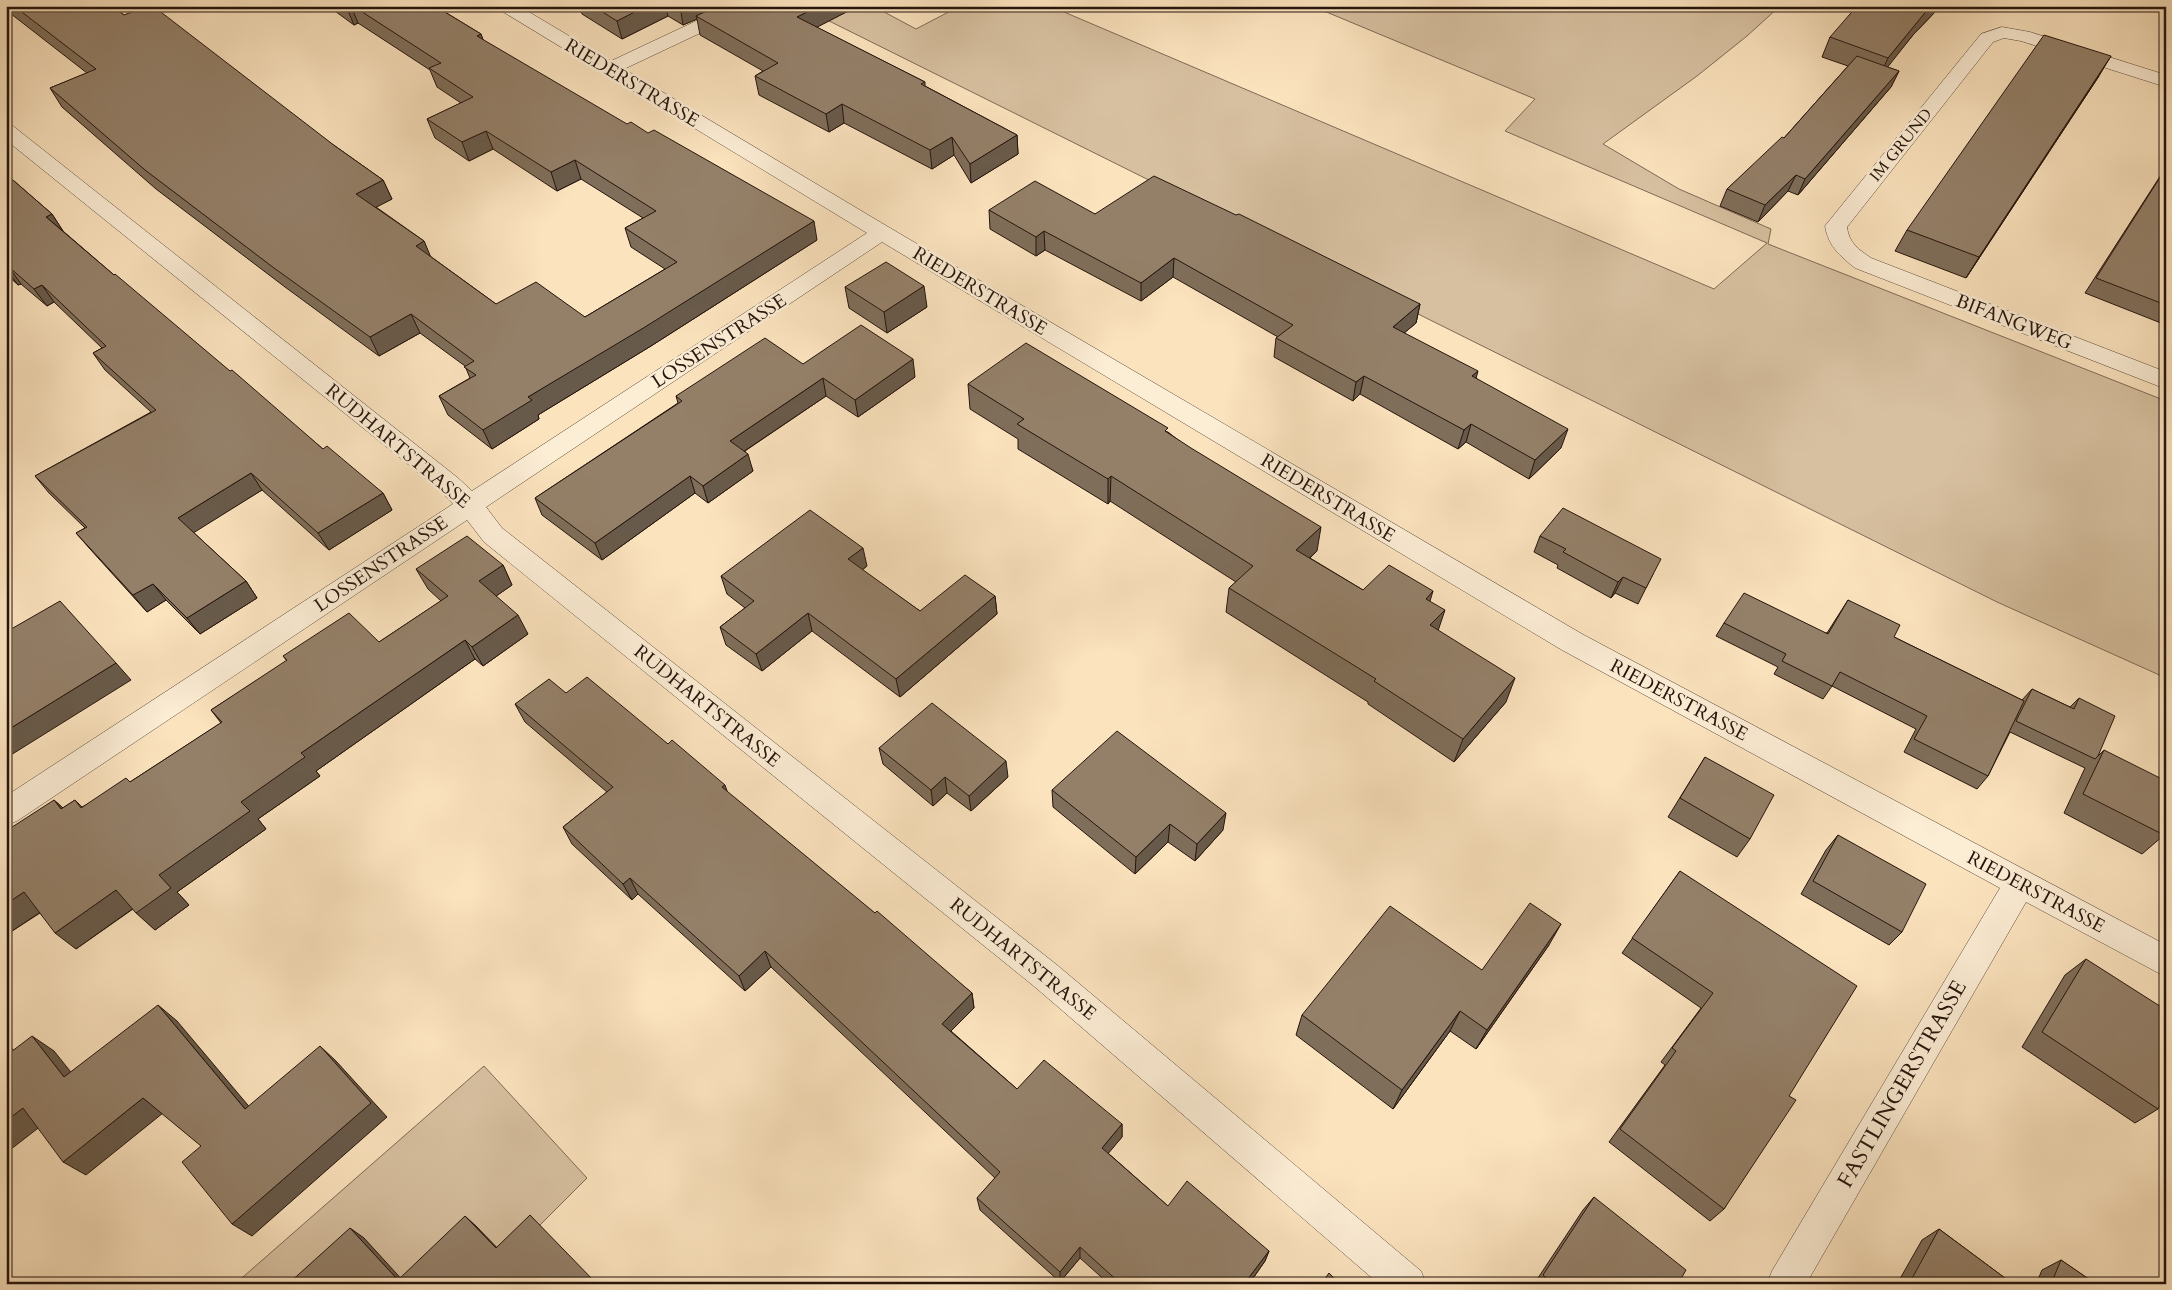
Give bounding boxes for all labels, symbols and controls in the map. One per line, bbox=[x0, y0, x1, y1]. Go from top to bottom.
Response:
street label: RIEDERSTRASSE bbox=[560, 33, 704, 133]
street label: IM GRUND bbox=[1865, 104, 1937, 186]
street label: RIEDERSTRASSE bbox=[908, 241, 1052, 341]
street label: LOSSENSTRASSE bbox=[647, 288, 791, 394]
street label: BIFANGWEG bbox=[1952, 288, 2076, 356]
street label: RUDHARTSTRASSE bbox=[320, 378, 476, 514]
street label: RIEDERSTRASSE bbox=[1256, 448, 1400, 548]
street label: LOSSENSTRASSE bbox=[309, 510, 453, 618]
street label: RUDHARTSTRASSE bbox=[628, 639, 786, 773]
street label: RIEDERSTRASSE bbox=[1606, 653, 1752, 747]
street label: RIEDERSTRASSE bbox=[1963, 845, 2109, 939]
street label: RUDHARTSTRASSE bbox=[944, 892, 1102, 1026]
street label: FASTLINGERSTRASSE bbox=[1830, 975, 1974, 1193]

